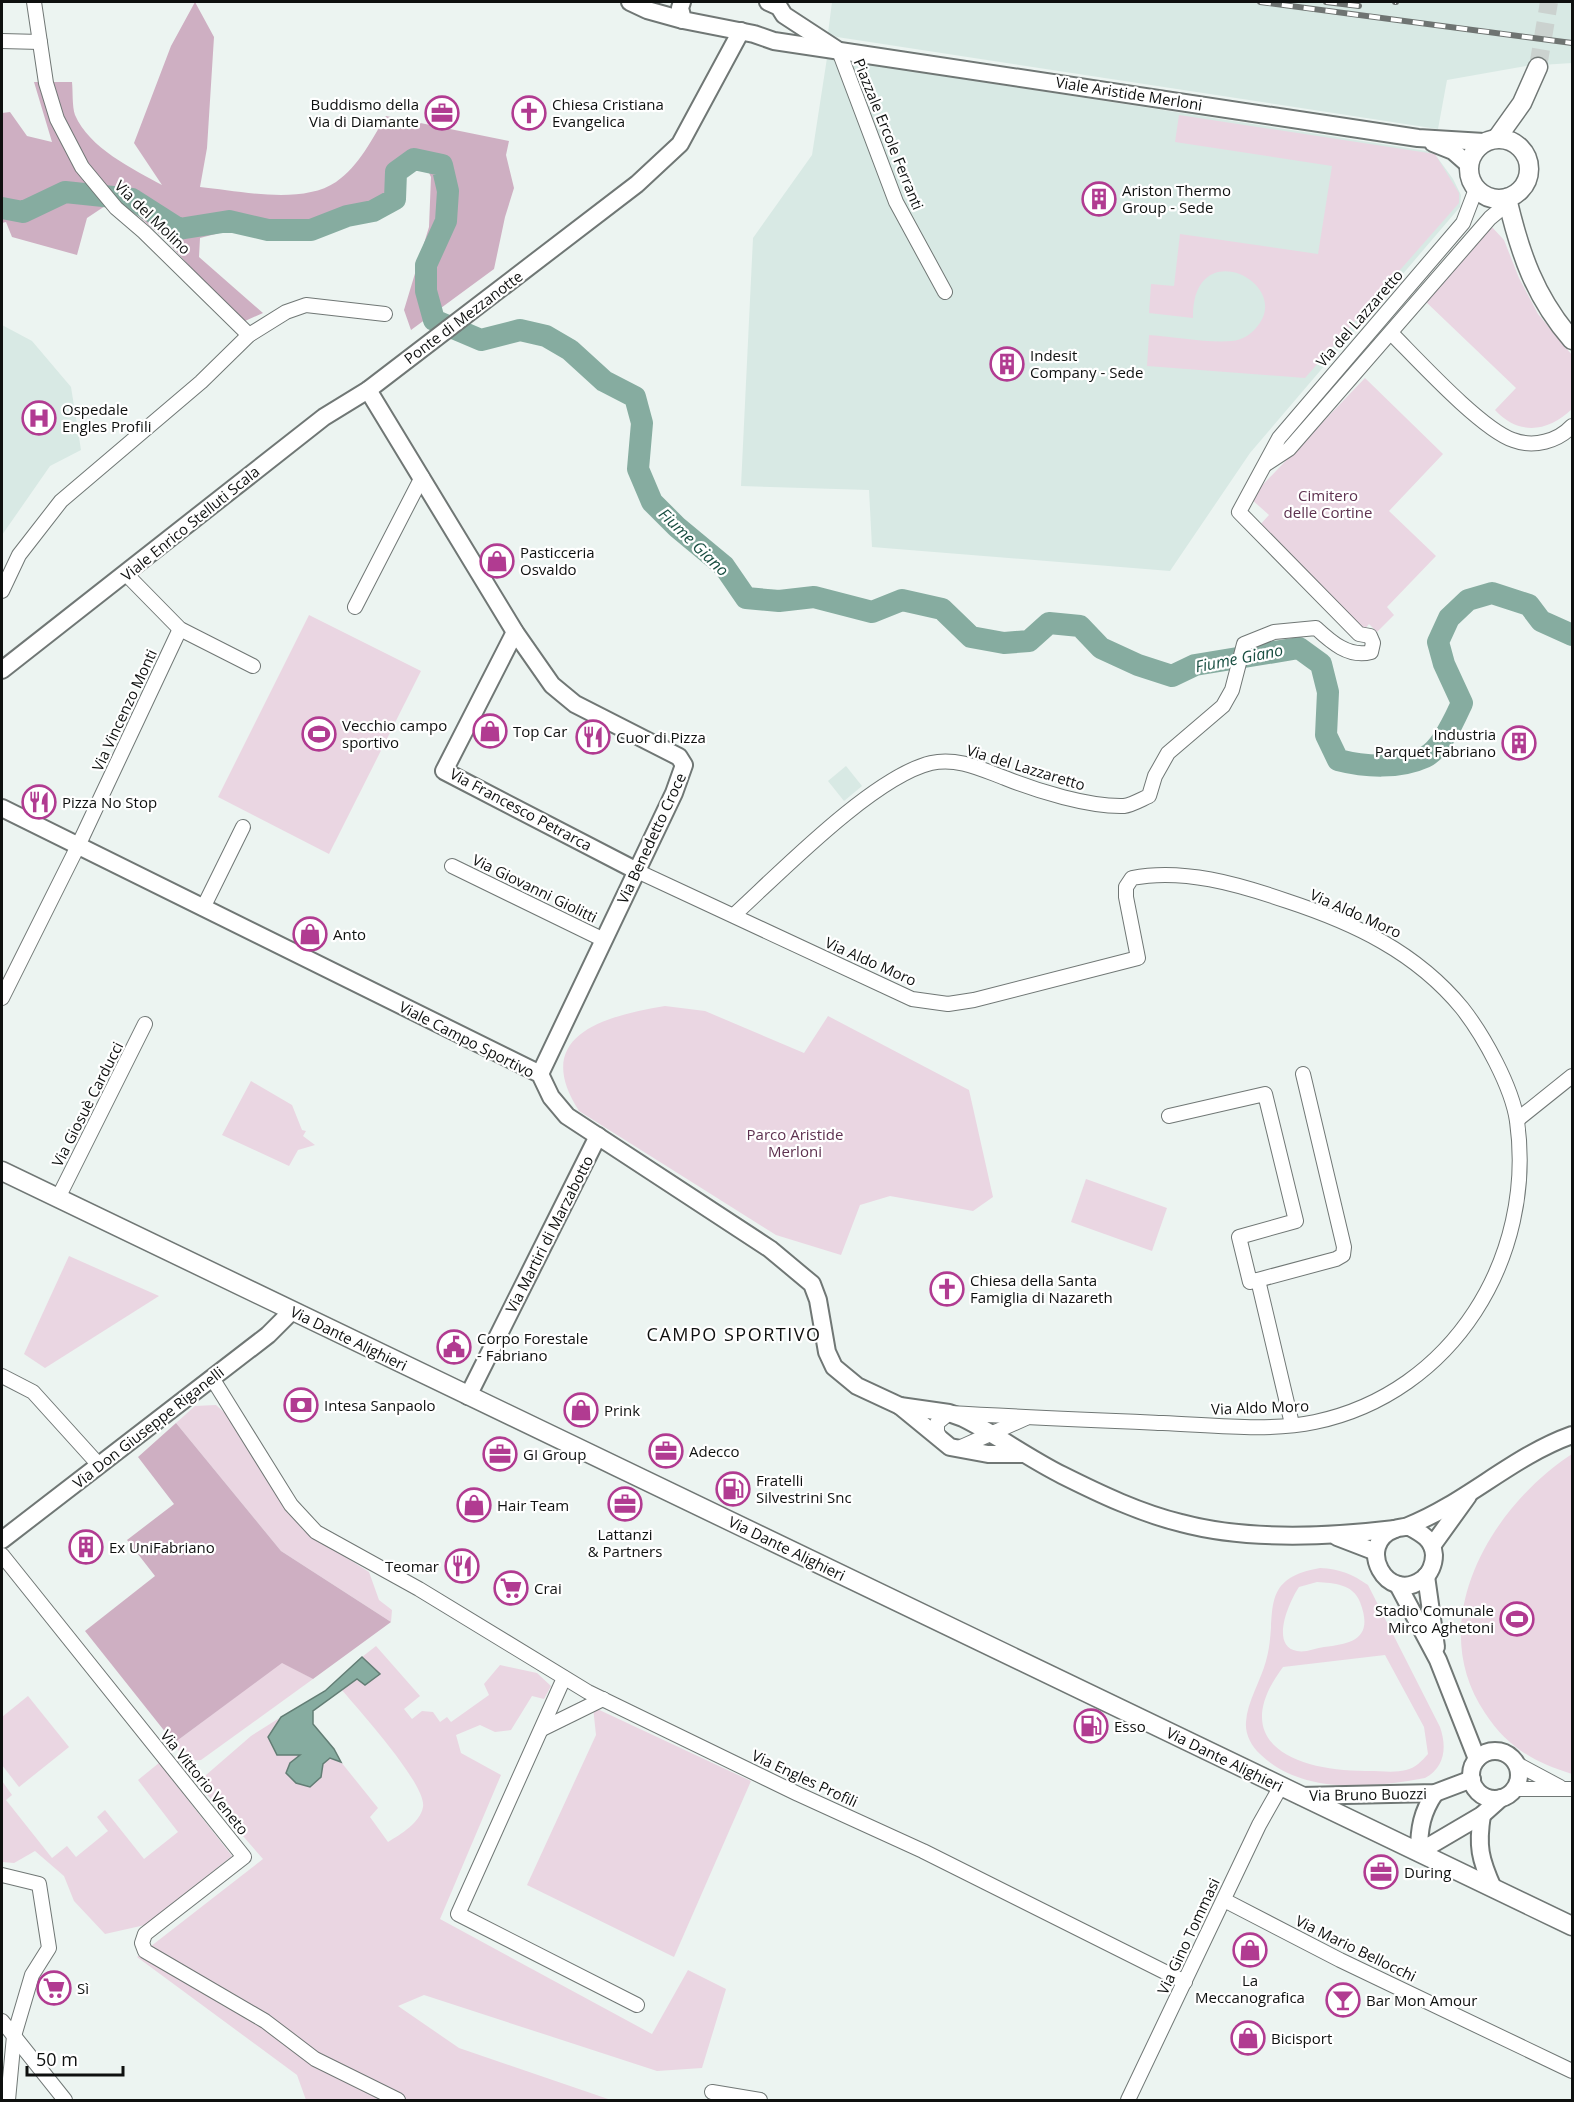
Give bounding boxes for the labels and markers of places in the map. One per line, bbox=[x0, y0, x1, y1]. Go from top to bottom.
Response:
place label: Buddismo della Via di Diamante bbox=[309, 94, 419, 131]
place label: Chiesa Cristiana Evangelica bbox=[552, 94, 664, 131]
office icon: Buddismo della Via di Diamante bbox=[424, 95, 460, 131]
church icon: Chiesa Cristiana Evangelica bbox=[511, 95, 547, 131]
place label: Ariston Thermo Group - Sede bbox=[1122, 180, 1231, 217]
building icon: Ariston Thermo Group - Sede bbox=[1081, 181, 1117, 217]
place label: Indesit Company - Sede bbox=[1030, 345, 1143, 382]
building icon: Indesit Company - Sede bbox=[989, 346, 1025, 382]
place label: Ospedale Engles Profili bbox=[62, 399, 152, 436]
hospital icon: Ospedale Engles Profili bbox=[21, 400, 57, 436]
place label: Pasticceria Osvaldo bbox=[520, 542, 595, 579]
shop icon: Pasticceria Osvaldo bbox=[479, 543, 515, 579]
shop icon: Top Car bbox=[472, 713, 508, 749]
place label: Vecchio campo sportivo bbox=[342, 715, 447, 752]
sports icon: Vecchio campo sportivo bbox=[301, 716, 337, 752]
restaurant icon: Cuor di Pizza bbox=[575, 719, 611, 755]
place label: Top Car bbox=[513, 721, 567, 741]
place label: Industria Parquet Fabriano bbox=[1375, 724, 1496, 761]
building icon: Industria Parquet Fabriano bbox=[1501, 725, 1537, 761]
place label: Cuor di Pizza bbox=[616, 727, 706, 747]
restaurant icon: Pizza No Stop bbox=[21, 784, 57, 820]
place label: Pizza No Stop bbox=[62, 792, 157, 812]
shop icon: Anto bbox=[292, 916, 328, 952]
place label: Anto bbox=[333, 924, 366, 944]
place label: Chiesa della Santa Famiglia di Nazareth bbox=[970, 1270, 1113, 1307]
church icon: Chiesa della Santa Famiglia di Nazareth bbox=[929, 1271, 965, 1307]
place label: Corpo Forestale - Fabriano bbox=[477, 1328, 588, 1365]
public building icon: Corpo Forestale - Fabriano bbox=[436, 1329, 472, 1365]
bank icon: Intesa Sanpaolo bbox=[283, 1387, 319, 1423]
shop icon: Prink bbox=[563, 1392, 599, 1428]
place label: Intesa Sanpaolo bbox=[324, 1395, 436, 1415]
place label: Prink bbox=[604, 1400, 640, 1420]
office icon: Adecco bbox=[648, 1433, 684, 1469]
office icon: GI Group bbox=[482, 1436, 518, 1472]
place label: Adecco bbox=[689, 1441, 739, 1461]
place label: GI Group bbox=[523, 1444, 586, 1464]
place label: Fratelli Silvestrini Snc bbox=[756, 1470, 852, 1507]
fuel station icon: Fratelli Silvestrini Snc bbox=[715, 1471, 751, 1507]
office icon: Lattanzi & Partners bbox=[607, 1486, 643, 1522]
shop icon: Hair Team bbox=[456, 1487, 492, 1523]
place label: Hair Team bbox=[497, 1495, 569, 1515]
place label: Lattanzi & Partners bbox=[588, 1524, 662, 1561]
building icon: Ex UniFabriano bbox=[68, 1529, 104, 1565]
place label: Ex UniFabriano bbox=[109, 1537, 215, 1557]
restaurant icon: Teomar bbox=[444, 1548, 480, 1584]
place label: Teomar bbox=[385, 1556, 439, 1576]
supermarket icon: Crai bbox=[493, 1570, 529, 1606]
place label: Crai bbox=[534, 1578, 562, 1598]
place label: Stadio Comunale Mirco Aghetoni bbox=[1375, 1600, 1494, 1637]
sports icon: Stadio Comunale Mirco Aghetoni bbox=[1499, 1601, 1535, 1637]
fuel station icon: Esso bbox=[1073, 1708, 1109, 1744]
place label: Esso bbox=[1114, 1716, 1146, 1736]
office icon: During bbox=[1363, 1854, 1399, 1890]
place label: During bbox=[1404, 1862, 1451, 1882]
shop icon: La Meccanografica bbox=[1232, 1932, 1268, 1968]
supermarket icon: Sì bbox=[36, 1970, 72, 2006]
place label: La Meccanografica bbox=[1195, 1970, 1305, 2007]
place label: Sì bbox=[77, 1978, 89, 1998]
bar icon: Bar Mon Amour bbox=[1325, 1982, 1361, 2018]
place label: Bar Mon Amour bbox=[1366, 1990, 1477, 2010]
shop icon: Bicisport bbox=[1230, 2020, 1266, 2056]
place label: Bicisport bbox=[1271, 2028, 1332, 2048]

